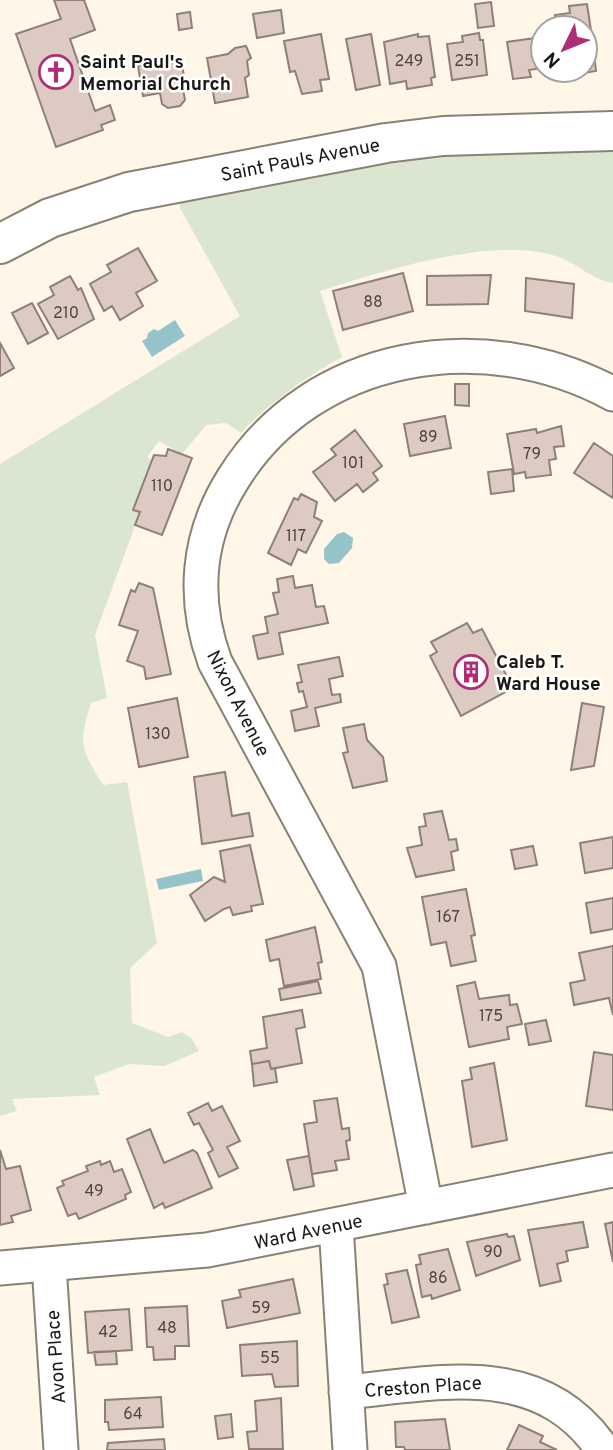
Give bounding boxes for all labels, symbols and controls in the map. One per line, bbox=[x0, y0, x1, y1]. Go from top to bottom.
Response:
north arrow bbox=[529, 14, 599, 84]
text: N bbox=[540, 46, 566, 72]
place label: Saint Paul's Memorial Church bbox=[80, 51, 231, 97]
house number: 249 bbox=[395, 52, 423, 72]
house number: 251 bbox=[454, 52, 480, 72]
church icon: Saint Paul's Memorial Church bbox=[37, 53, 75, 91]
street label: Saint Pauls Avenue bbox=[219, 134, 382, 188]
house number: 88 bbox=[363, 293, 383, 313]
house number: 210 bbox=[53, 304, 79, 324]
house number: 89 bbox=[418, 428, 438, 448]
house number: 79 bbox=[523, 445, 541, 465]
house number: 101 bbox=[342, 454, 364, 474]
house number: 110 bbox=[151, 477, 173, 497]
house number: 117 bbox=[286, 527, 306, 547]
street label: Nixon Avenue bbox=[200, 647, 274, 761]
place label: Caleb T. Ward House bbox=[496, 651, 601, 697]
building icon: Caleb T. Ward House bbox=[452, 653, 490, 691]
house number: 130 bbox=[145, 725, 171, 745]
house number: 167 bbox=[436, 908, 460, 928]
house number: 175 bbox=[479, 1007, 503, 1027]
house number: 49 bbox=[84, 1182, 104, 1202]
street label: Ward Avenue bbox=[252, 1210, 365, 1256]
house number: 90 bbox=[483, 1243, 503, 1263]
house number: 86 bbox=[428, 1269, 448, 1289]
house number: 59 bbox=[251, 1299, 271, 1319]
street label: Avon Place bbox=[42, 1309, 72, 1405]
house number: 48 bbox=[157, 1319, 177, 1339]
house number: 42 bbox=[98, 1323, 118, 1343]
house number: 55 bbox=[260, 1349, 280, 1369]
street label: Creston Place bbox=[364, 1372, 483, 1404]
house number: 64 bbox=[123, 1405, 143, 1425]

